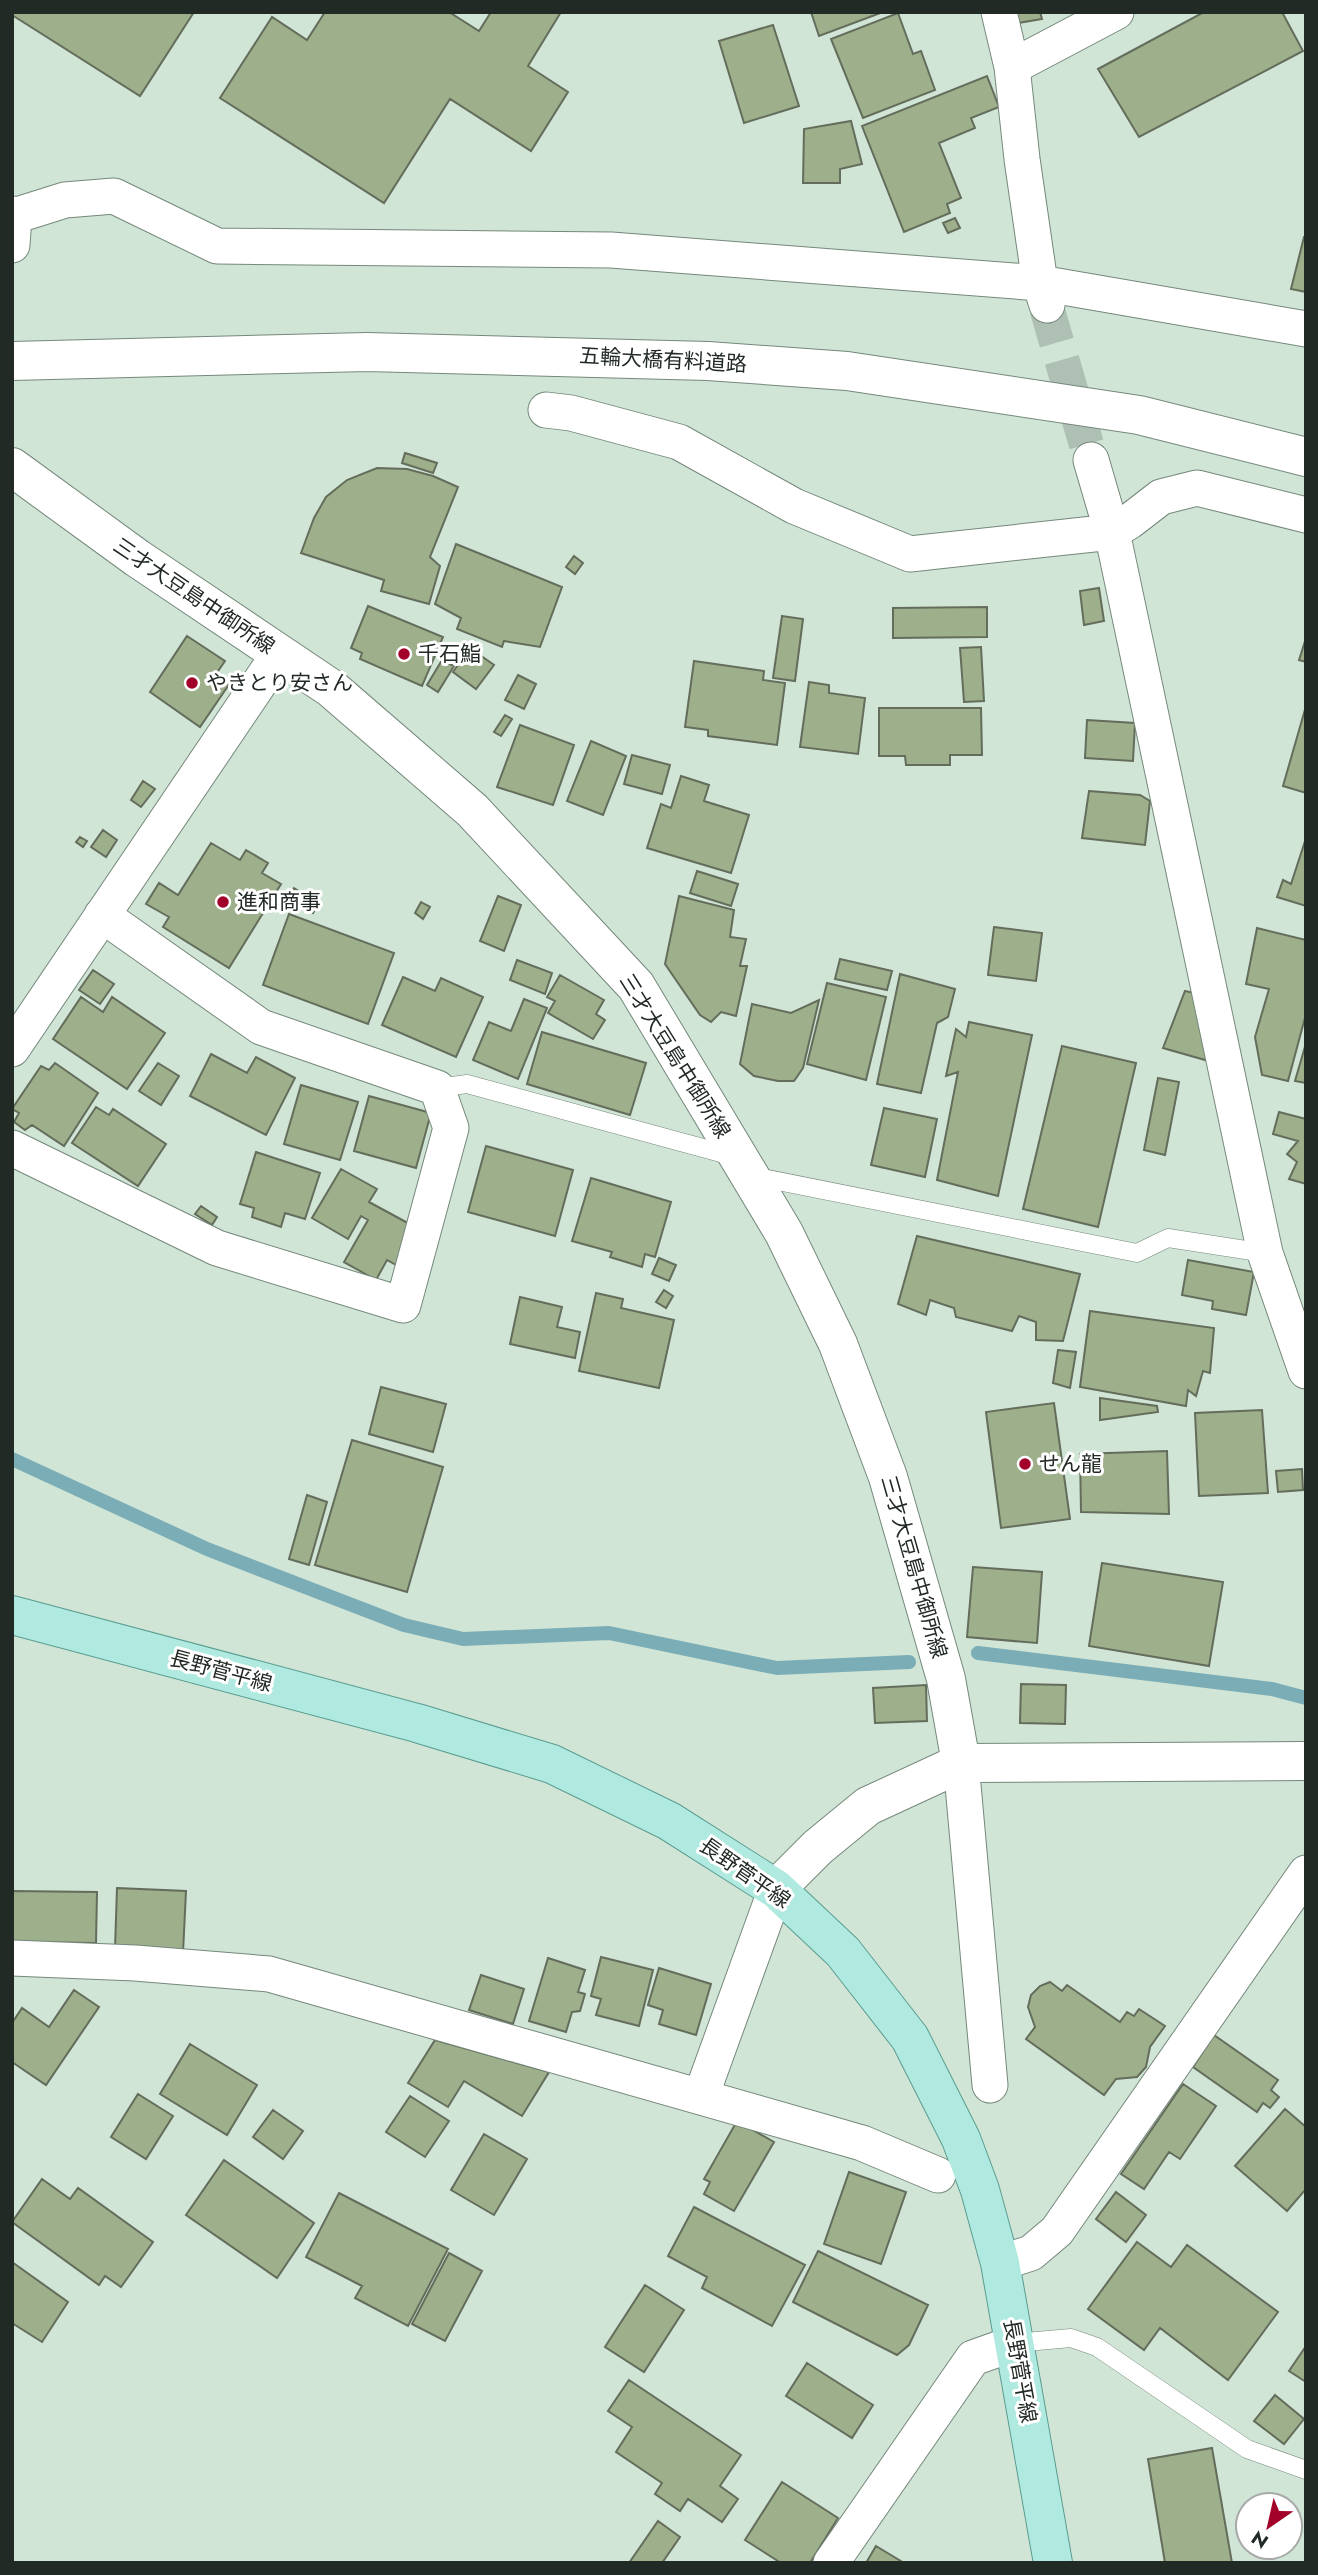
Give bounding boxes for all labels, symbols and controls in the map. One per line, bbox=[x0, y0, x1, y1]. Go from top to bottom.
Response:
street label: 五輪大橋有料道路 bbox=[578, 341, 748, 379]
street label: 三才大豆島中御所線 bbox=[107, 531, 281, 661]
place label: 千石鮨 bbox=[418, 639, 481, 669]
marker: 千石鮨 bbox=[396, 646, 412, 662]
place label: やきとり安さん bbox=[206, 668, 353, 698]
marker: やきとり安さん bbox=[184, 675, 200, 691]
place label: 進和商事 bbox=[237, 887, 321, 917]
marker: 進和商事 bbox=[215, 894, 231, 910]
street label: 三才大豆島中御所線 bbox=[612, 968, 738, 1144]
place label: せん龍 bbox=[1039, 1449, 1102, 1479]
marker: せん龍 bbox=[1017, 1456, 1033, 1472]
street label: 三才大豆島中御所線 bbox=[874, 1472, 954, 1662]
street label: 長野菅平線 bbox=[166, 1643, 276, 1699]
street label: 長野菅平線 bbox=[693, 1831, 797, 1915]
street label: 長野菅平線 bbox=[996, 2317, 1044, 2425]
north arrow bbox=[1234, 2491, 1304, 2561]
text: N bbox=[1246, 2524, 1274, 2555]

